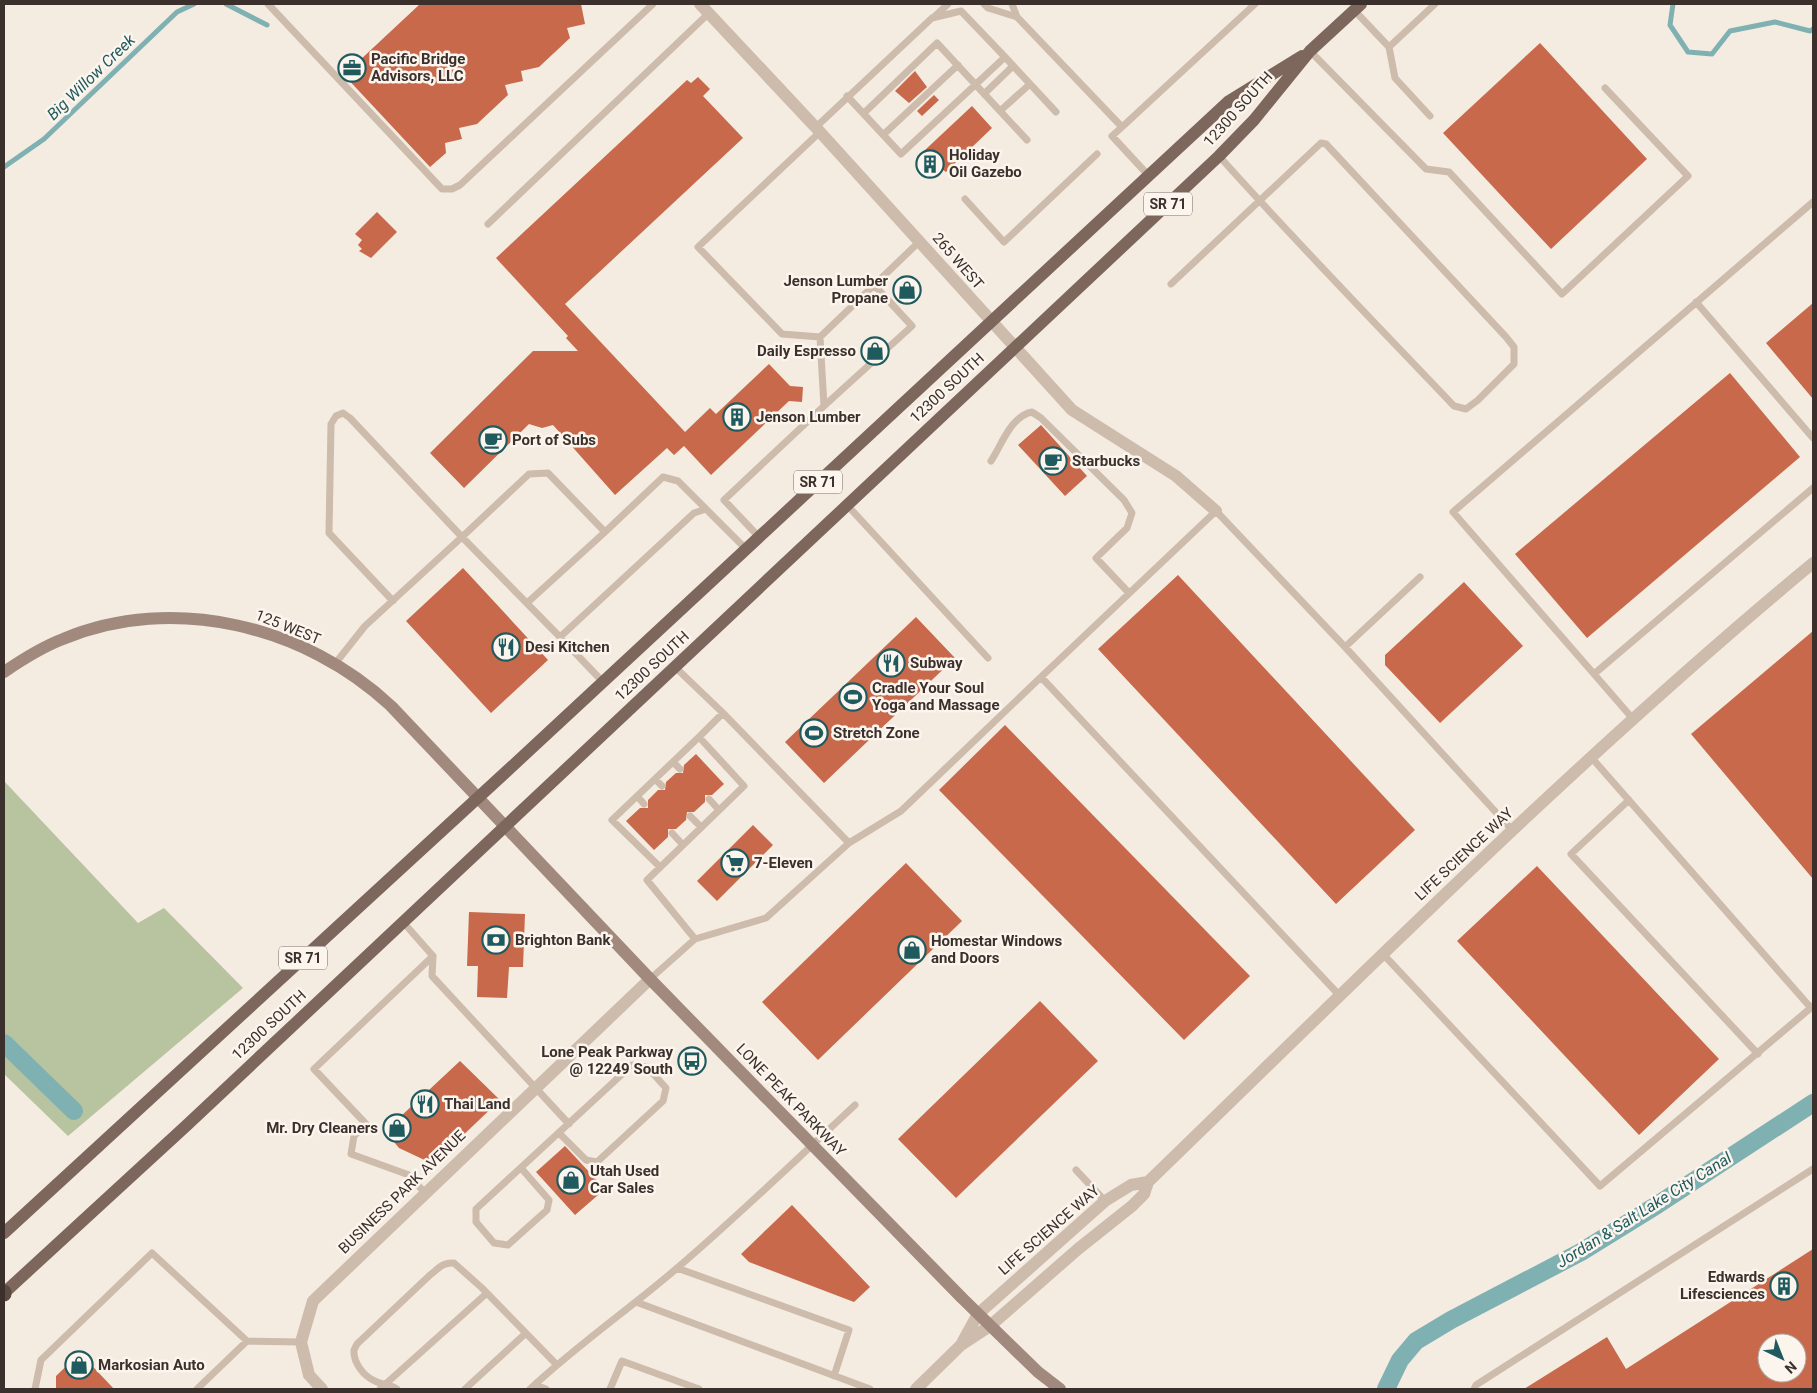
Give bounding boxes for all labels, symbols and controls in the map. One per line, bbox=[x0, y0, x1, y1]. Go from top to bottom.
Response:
water label: Big Willow Creek bbox=[43, 29, 140, 124]
place label: Pacific Bridge Advisors, LLC bbox=[371, 50, 465, 85]
office icon: Pacific Bridge Advisors, LLC bbox=[337, 53, 367, 83]
street label: 12300 SOUTH bbox=[1200, 68, 1276, 150]
place label: Holiday Oil Gazebo bbox=[949, 146, 1022, 181]
building icon: Holiday Oil Gazebo bbox=[915, 149, 945, 179]
road number: SR 71 bbox=[1144, 192, 1192, 215]
street label: 265 WEST bbox=[929, 229, 987, 293]
place label: Jenson Lumber Propane bbox=[783, 272, 888, 307]
shop icon: Jenson Lumber Propane bbox=[892, 275, 922, 305]
shop icon: Daily Espresso bbox=[860, 336, 890, 366]
place label: Daily Espresso bbox=[757, 342, 856, 360]
street label: 12300 SOUTH bbox=[906, 349, 988, 427]
building icon: Jenson Lumber bbox=[722, 402, 752, 432]
place label: Jenson Lumber bbox=[756, 408, 861, 426]
cafe icon: Port of Subs bbox=[478, 425, 508, 455]
place label: Port of Subs bbox=[512, 431, 596, 449]
cafe icon: Starbucks bbox=[1038, 446, 1068, 476]
place label: Starbucks bbox=[1072, 452, 1140, 470]
road number: SR 71 bbox=[794, 471, 842, 494]
street label: 125 WEST bbox=[253, 606, 323, 648]
street label: 12300 SOUTH bbox=[611, 627, 693, 705]
restaurant icon: Desi Kitchen bbox=[491, 632, 521, 662]
place label: Desi Kitchen bbox=[525, 638, 610, 656]
restaurant icon: Subway bbox=[876, 648, 906, 678]
place label: Subway bbox=[910, 654, 963, 672]
place label: Cradle Your Soul Yoga and Massage bbox=[872, 679, 999, 714]
sports icon: Cradle Your Soul Yoga and Massage bbox=[838, 682, 868, 712]
sports icon: Stretch Zone bbox=[799, 718, 829, 748]
place label: Stretch Zone bbox=[833, 724, 920, 742]
street label: LIFE SCIENCE WAY bbox=[1411, 804, 1517, 904]
supermarket icon: 7-Eleven bbox=[720, 848, 750, 878]
place label: 7-Eleven bbox=[754, 854, 813, 872]
bank icon: Brighton Bank bbox=[481, 925, 511, 955]
place label: Brighton Bank bbox=[515, 931, 611, 949]
place label: Homestar Windows and Doors bbox=[931, 932, 1063, 967]
shop icon: Homestar Windows and Doors bbox=[897, 935, 927, 965]
road number: SR 71 bbox=[279, 946, 327, 970]
street label: 12300 SOUTH bbox=[228, 986, 310, 1064]
street label: LONE PEAK PARKWAY bbox=[733, 1040, 849, 1160]
place label: Lone Peak Parkway @ 12249 South bbox=[541, 1043, 673, 1078]
bus stop icon: Lone Peak Parkway @ 12249 South bbox=[677, 1046, 707, 1076]
restaurant icon: Thai Land bbox=[410, 1089, 440, 1119]
place label: Thai Land bbox=[444, 1095, 510, 1113]
shop icon: Mr. Dry Cleaners bbox=[382, 1113, 412, 1143]
place label: Mr. Dry Cleaners bbox=[266, 1119, 378, 1137]
street label: BUSINESS PARK AVENUE bbox=[335, 1126, 470, 1257]
water label: Jordan & Salt Lake City Canal bbox=[1553, 1148, 1735, 1272]
place label: Utah Used Car Sales bbox=[590, 1162, 659, 1197]
shop icon: Utah Used Car Sales bbox=[556, 1165, 586, 1195]
street label: LIFE SCIENCE WAY bbox=[995, 1181, 1103, 1279]
place label: Edwards Lifesciences bbox=[1680, 1268, 1765, 1303]
building icon: Edwards Lifesciences bbox=[1769, 1271, 1799, 1301]
north arrow bbox=[1757, 1333, 1807, 1383]
shop icon: Markosian Auto bbox=[64, 1350, 94, 1380]
place label: Markosian Auto bbox=[98, 1356, 205, 1374]
text: N bbox=[1782, 1358, 1800, 1377]

